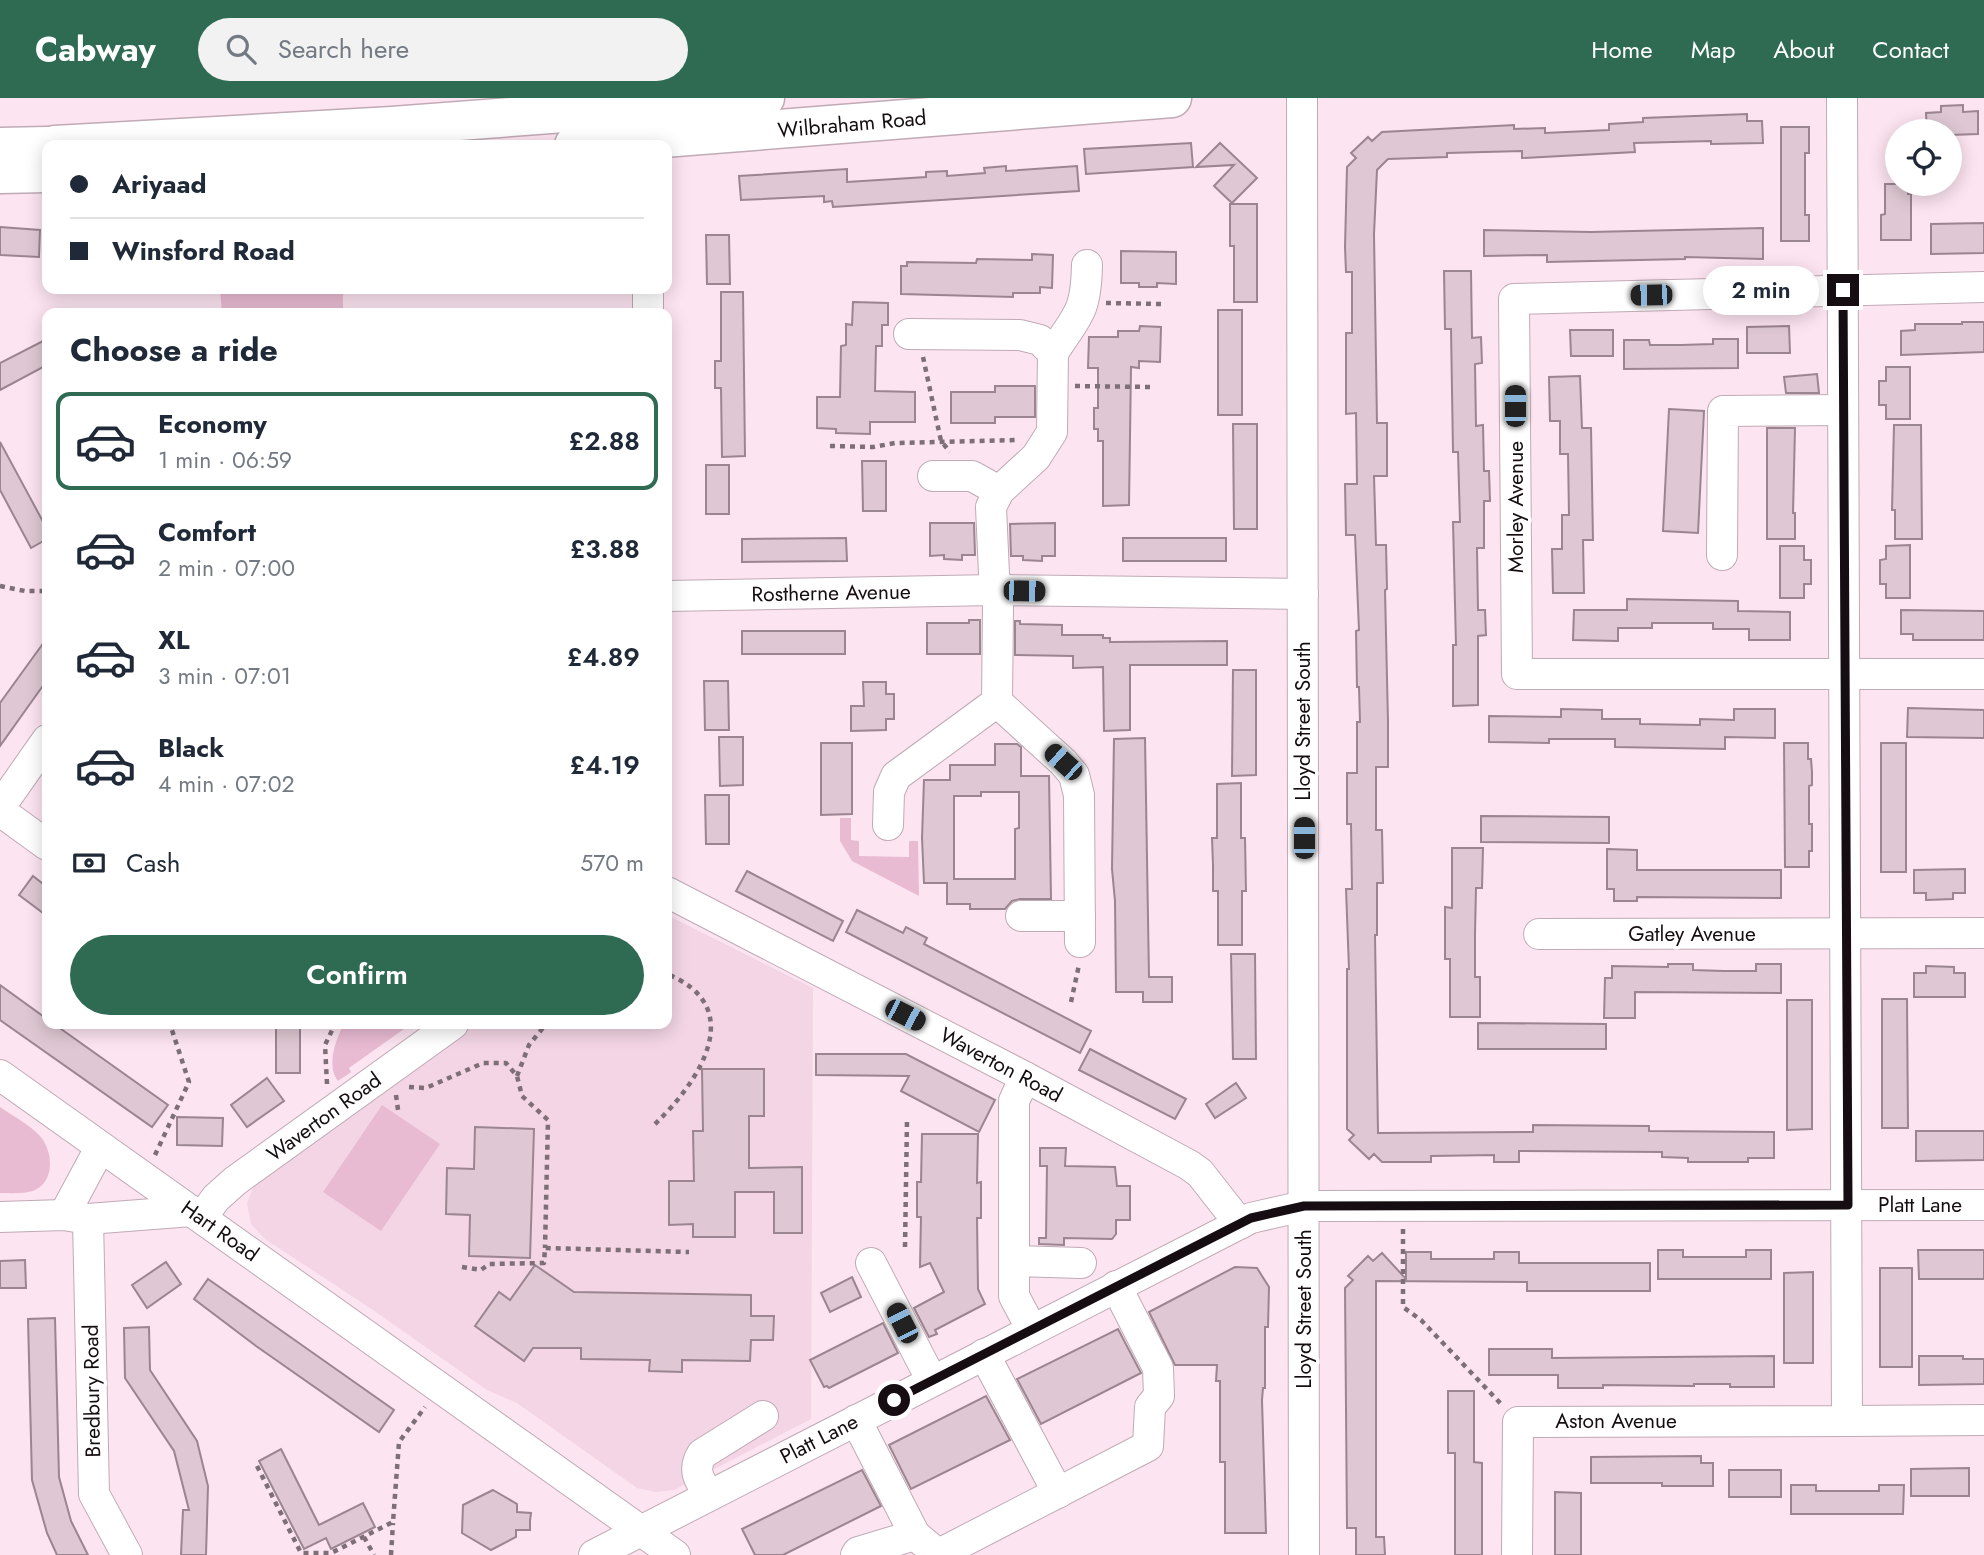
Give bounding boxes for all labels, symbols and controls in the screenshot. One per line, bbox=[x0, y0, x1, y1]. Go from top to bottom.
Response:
search box bbox=[198, 18, 688, 81]
text: Cabway bbox=[35, 26, 156, 73]
icon: search bbox=[222, 30, 260, 68]
text: Search here bbox=[278, 30, 409, 68]
text: Home bbox=[1591, 32, 1653, 67]
text: Map bbox=[1691, 32, 1735, 67]
text: About bbox=[1773, 32, 1834, 67]
text: Contact bbox=[1872, 32, 1949, 67]
street label: Wilbraham Road bbox=[776, 103, 928, 145]
map controls bbox=[1885, 119, 1962, 196]
button: locate bbox=[1885, 119, 1962, 196]
text: Ariyaad bbox=[112, 165, 207, 203]
text: Winsford Road bbox=[112, 232, 295, 270]
callout: 2 min bbox=[1703, 266, 1818, 314]
text: 2 min bbox=[1731, 273, 1791, 307]
route end bbox=[1827, 274, 1859, 306]
car bbox=[1630, 284, 1673, 306]
text: Choose a ride bbox=[70, 327, 278, 373]
car bbox=[1505, 385, 1526, 427]
text: Economy bbox=[158, 405, 267, 443]
icon: car bbox=[74, 410, 137, 473]
text: £2.88 bbox=[569, 422, 640, 460]
street label: Morley Avenue bbox=[1501, 441, 1531, 573]
text: 1 min · 06:59 bbox=[158, 443, 292, 477]
text: Comfort bbox=[158, 513, 256, 551]
icon: car bbox=[74, 518, 137, 581]
text: £3.88 bbox=[570, 530, 640, 568]
text: 2 min · 07:00 bbox=[158, 551, 295, 585]
street label: Rostherne Avenue bbox=[751, 577, 911, 609]
car bbox=[1003, 580, 1046, 602]
text: XL bbox=[158, 621, 190, 659]
icon: car bbox=[74, 626, 137, 689]
text: £4.89 bbox=[567, 638, 640, 676]
street label: Lloyd Street South bbox=[1288, 641, 1318, 801]
text: 3 min · 07:01 bbox=[158, 659, 291, 693]
text: Black bbox=[158, 729, 224, 767]
icon: car bbox=[74, 734, 137, 797]
car bbox=[1041, 740, 1086, 784]
text: £4.19 bbox=[570, 746, 640, 784]
text: 4 min · 07:02 bbox=[158, 767, 295, 801]
car bbox=[1294, 817, 1315, 859]
icon: cash bbox=[70, 844, 108, 882]
text: Cash bbox=[126, 844, 180, 882]
text: 570 m bbox=[580, 846, 644, 880]
street label: Gatley Avenue bbox=[1628, 919, 1756, 949]
button: Confirm bbox=[70, 935, 644, 1015]
car bbox=[882, 996, 929, 1034]
street label: Waverton Road bbox=[934, 1020, 1068, 1110]
street label: Waverton Road bbox=[261, 1065, 387, 1169]
street label: Platt Lane bbox=[1878, 1190, 1962, 1220]
street label: Hart Road bbox=[175, 1193, 265, 1269]
street label: Lloyd Street South bbox=[1289, 1229, 1319, 1389]
car bbox=[884, 1300, 921, 1346]
street label: Bredbury Road bbox=[76, 1324, 108, 1458]
route start bbox=[878, 1384, 910, 1416]
street label: Platt Lane bbox=[775, 1406, 863, 1471]
street label: Aston Avenue bbox=[1555, 1406, 1677, 1436]

